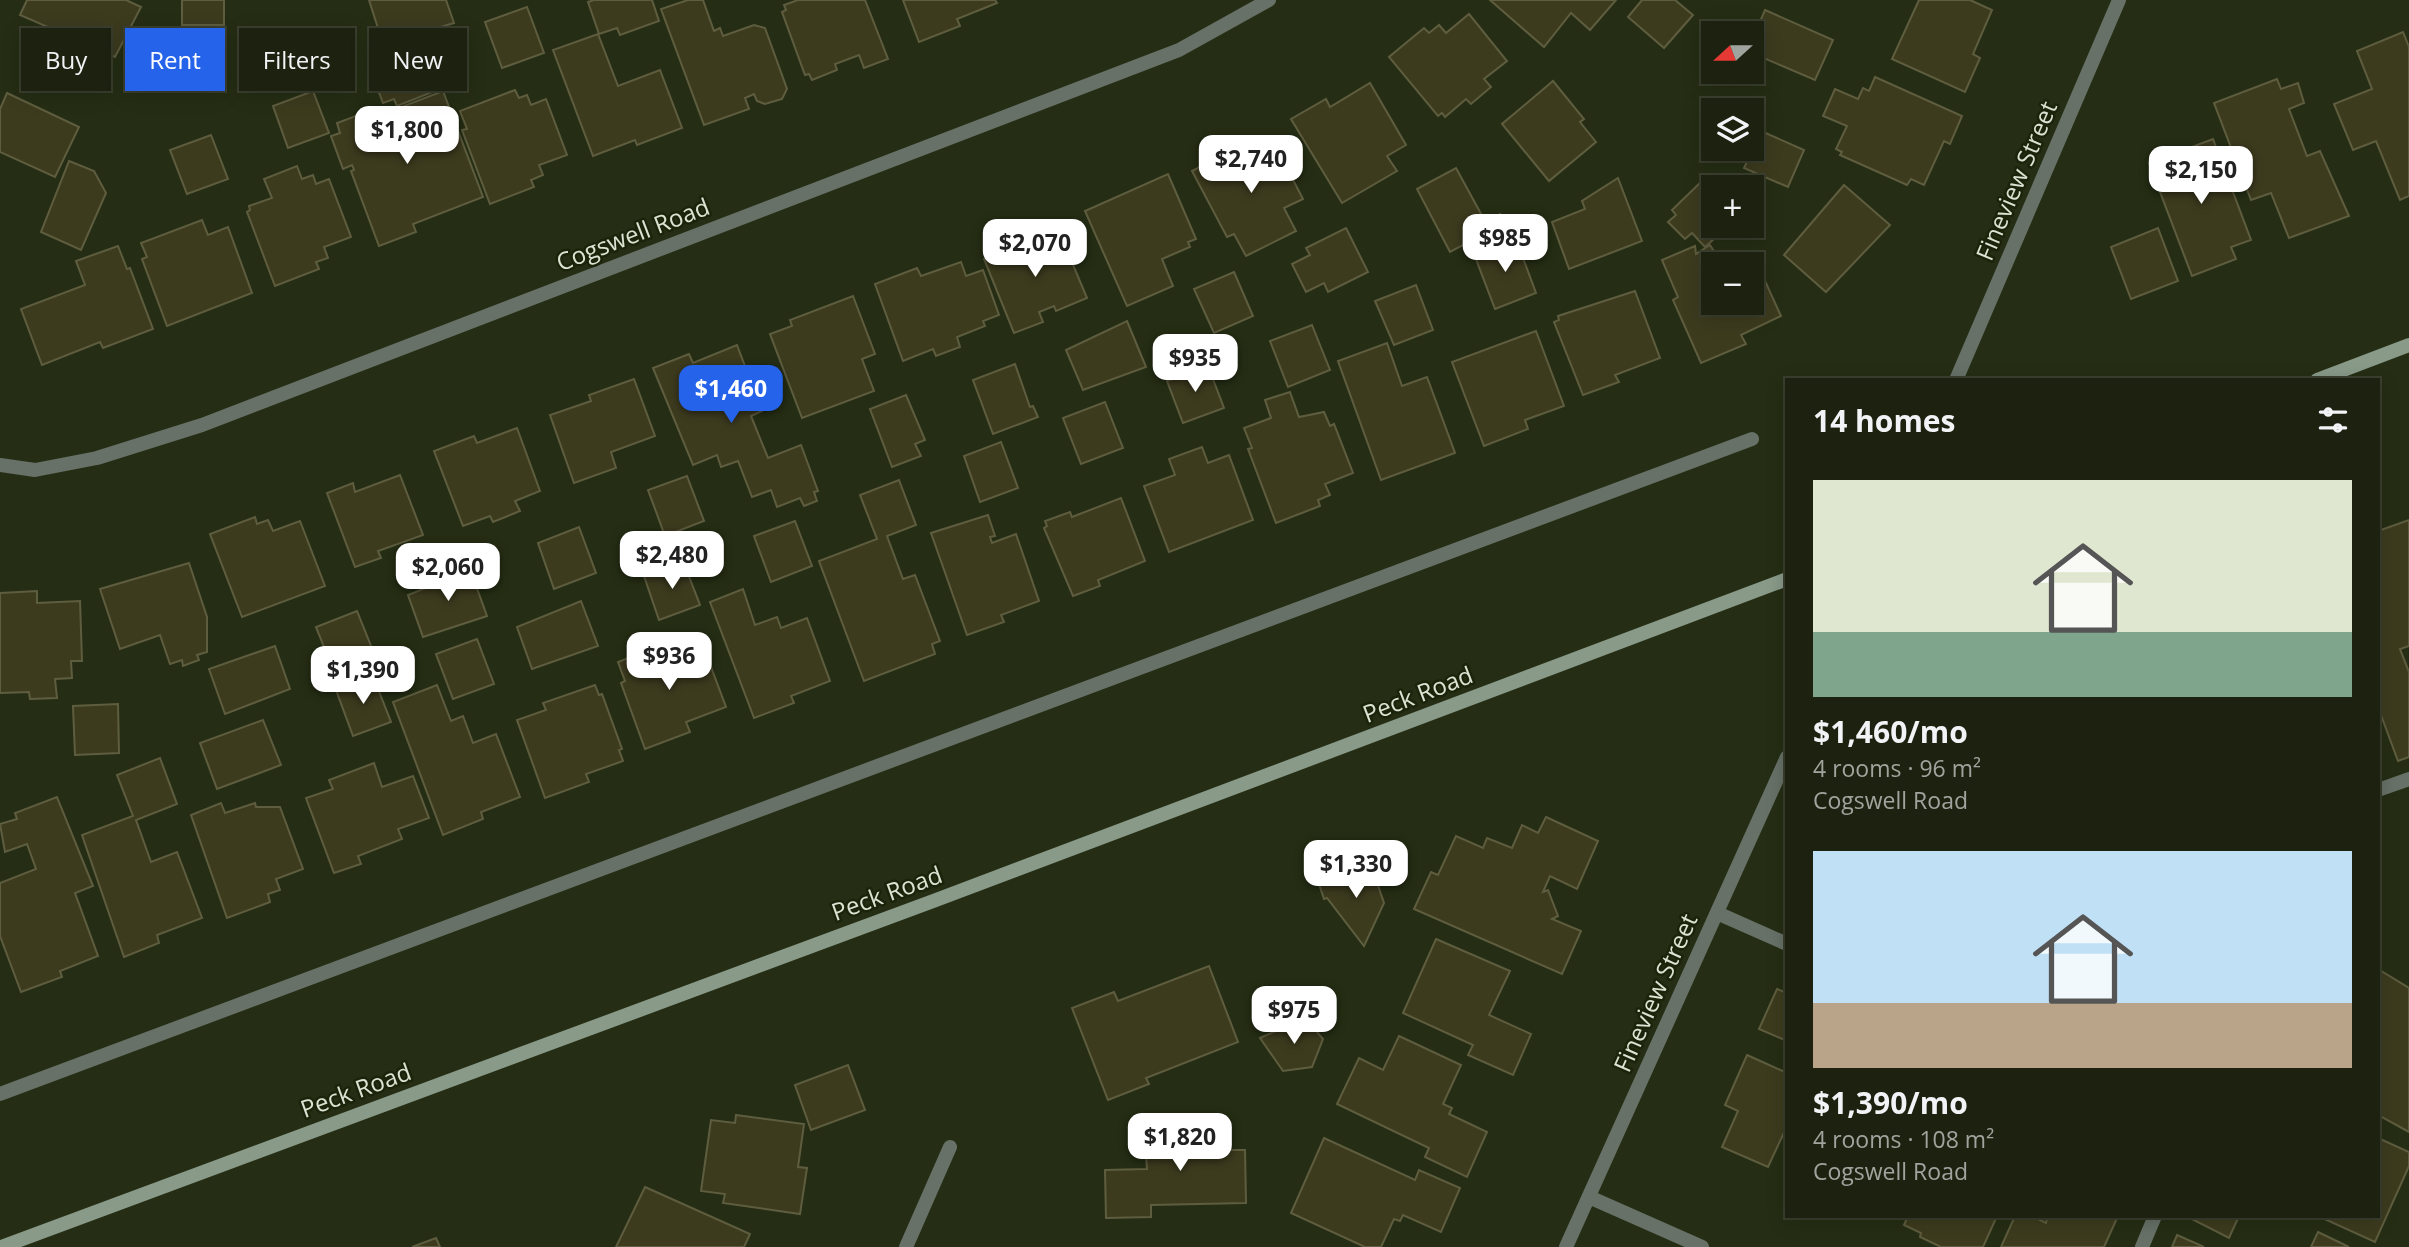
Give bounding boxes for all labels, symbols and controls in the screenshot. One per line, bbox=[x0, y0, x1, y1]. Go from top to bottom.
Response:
north arrow bbox=[1701, 21, 1764, 84]
map controls bbox=[1701, 21, 1764, 315]
chip: Buy bbox=[21, 28, 111, 91]
chip: Rent bbox=[125, 28, 225, 91]
chip: Filters bbox=[239, 28, 355, 91]
chip: New bbox=[369, 28, 467, 91]
street label: Fineview Street bbox=[1967, 96, 2064, 265]
button: layers bbox=[1701, 98, 1764, 161]
pin: $1,800 bbox=[350, 106, 464, 166]
text: $1,800 bbox=[371, 113, 443, 145]
pin: $2,740 bbox=[1194, 136, 1308, 195]
text: $2,740 bbox=[1215, 142, 1287, 174]
pin: $2,150 bbox=[2144, 146, 2258, 206]
text: $2,150 bbox=[2165, 153, 2237, 185]
button: + bbox=[1701, 175, 1764, 238]
street label: Cogswell Road bbox=[551, 189, 714, 278]
pin: $985 bbox=[1464, 215, 1546, 274]
pin: $2,070 bbox=[978, 219, 1092, 279]
text: $985 bbox=[1479, 221, 1531, 253]
text: $2,070 bbox=[999, 226, 1071, 258]
button: − bbox=[1701, 252, 1764, 315]
pin: $935 bbox=[1154, 334, 1236, 394]
text: $935 bbox=[1169, 341, 1221, 373]
pin: $1,460 bbox=[674, 366, 788, 425]
text: $1,460 bbox=[695, 372, 767, 404]
text: 14 homes bbox=[1813, 400, 1956, 441]
icon: filters bbox=[2314, 401, 2352, 439]
icon: home bbox=[2020, 525, 2146, 651]
pin: $2,480 bbox=[615, 532, 729, 591]
text: $2,480 bbox=[636, 538, 708, 570]
pin: $2,060 bbox=[391, 544, 505, 603]
text: $2,060 bbox=[412, 550, 484, 582]
pin: $936 bbox=[628, 632, 710, 692]
text: $936 bbox=[643, 639, 695, 671]
pin: $1,390 bbox=[306, 646, 420, 706]
text: $1,390 bbox=[327, 653, 399, 685]
street label: Peck Road bbox=[1358, 657, 1477, 730]
text: $1,460/mo bbox=[1813, 711, 1968, 752]
text: 4 rooms · 96 m² bbox=[1813, 752, 1981, 784]
text: Cogswell Road bbox=[1813, 784, 1968, 816]
pin: $1,330 bbox=[1299, 841, 1413, 900]
text: $1,330 bbox=[1320, 847, 1392, 879]
street label: Peck Road bbox=[827, 857, 946, 928]
icon: home bbox=[2020, 896, 2146, 1022]
street label: Fineview Street bbox=[1605, 908, 1704, 1077]
pin: $975 bbox=[1253, 986, 1335, 1046]
text: $975 bbox=[1268, 993, 1320, 1025]
street label: Peck Road bbox=[296, 1054, 415, 1125]
text: $1,390/mo bbox=[1813, 1082, 1968, 1123]
pin: $1,820 bbox=[1123, 1114, 1237, 1173]
text: $1,820 bbox=[1144, 1120, 1216, 1152]
text: 4 rooms · 108 m² bbox=[1813, 1123, 1994, 1155]
text: Cogswell Road bbox=[1813, 1155, 1968, 1187]

